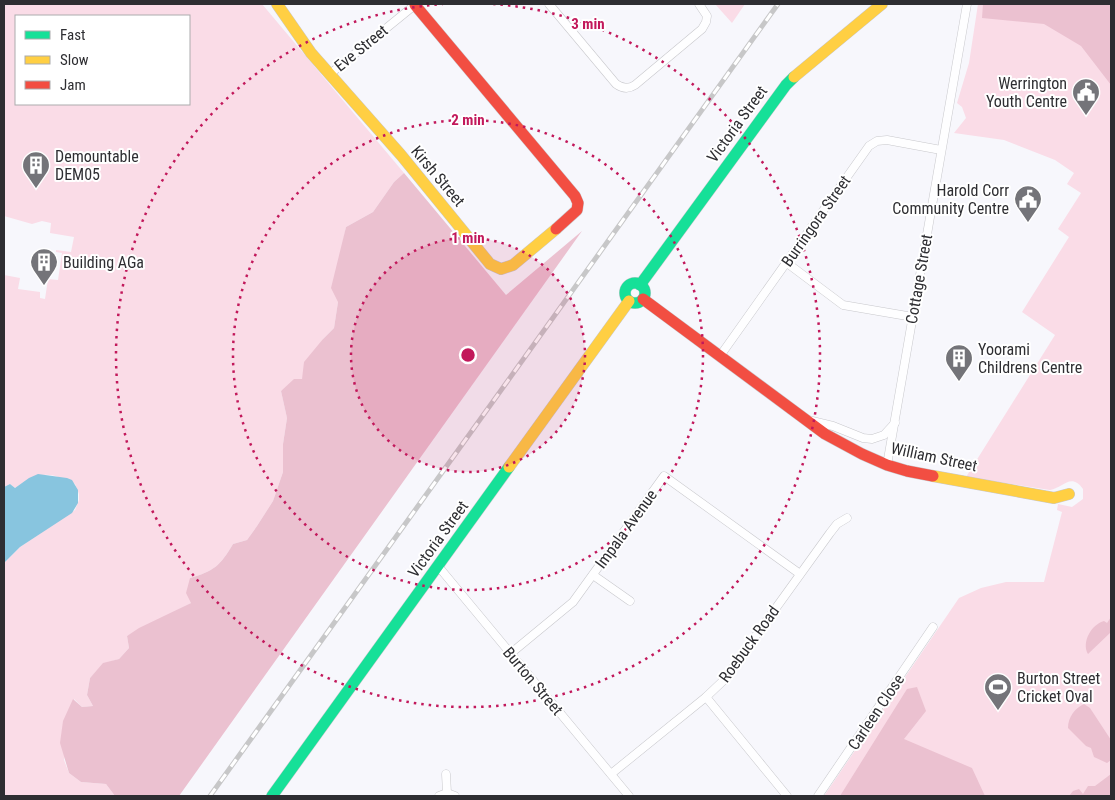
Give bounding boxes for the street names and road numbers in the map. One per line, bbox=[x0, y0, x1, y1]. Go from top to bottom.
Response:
street label: Eve Street bbox=[330, 21, 392, 75]
street label: Victoria Street bbox=[703, 82, 771, 166]
street label: Kirsh Street bbox=[407, 142, 469, 210]
street label: Burringora Street bbox=[778, 172, 855, 270]
street label: Cottage Street bbox=[902, 232, 936, 325]
street label: William Street bbox=[889, 439, 979, 475]
street label: Impala Avenue bbox=[591, 486, 661, 572]
street label: Victoria Street bbox=[404, 497, 472, 581]
street label: Roebuck Road bbox=[715, 602, 783, 686]
street label: Burton Street bbox=[499, 643, 567, 719]
street label: Carleen Close bbox=[844, 671, 908, 753]

